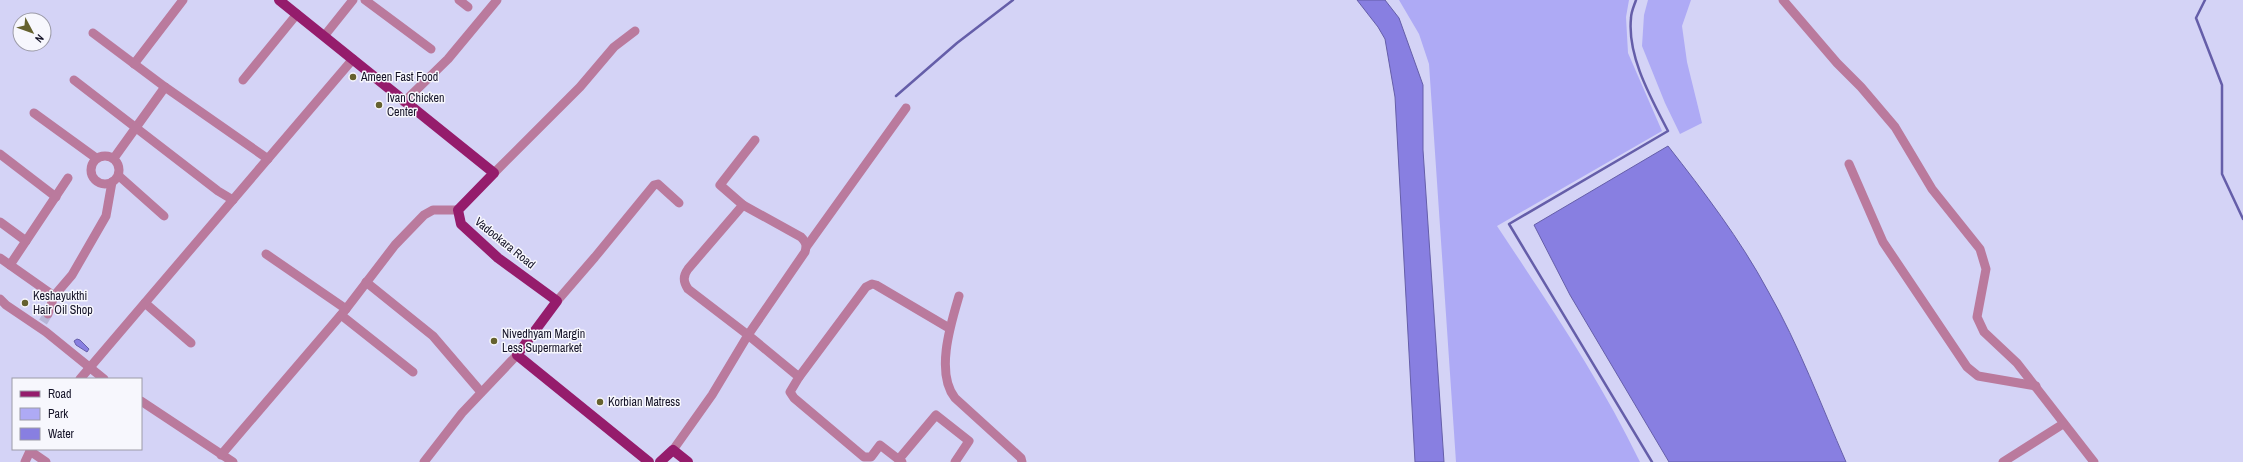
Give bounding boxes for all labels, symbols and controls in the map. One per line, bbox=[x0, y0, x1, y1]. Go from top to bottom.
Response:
north arrow bbox=[12, 12, 52, 52]
text: N bbox=[32, 32, 47, 46]
place label: Ameen Fast Food bbox=[360, 69, 438, 85]
marker: Ameen Fast Food bbox=[348, 72, 358, 82]
place label: Ivan Chicken Center bbox=[387, 90, 444, 120]
marker: Ivan Chicken Center bbox=[374, 100, 384, 110]
street label: Vadookara Road bbox=[472, 214, 538, 272]
place label: Keshayukthi Hair Oil Shop bbox=[33, 288, 93, 318]
marker: Keshayukthi Hair Oil Shop bbox=[20, 298, 30, 308]
place label: Nivedhyam Margin Less Supermarket bbox=[502, 326, 585, 356]
marker: Nivedhyam Margin Less Supermarket bbox=[489, 336, 499, 346]
legend bbox=[12, 378, 142, 450]
text: Road bbox=[48, 386, 72, 402]
place label: Korbian Matress bbox=[608, 394, 680, 410]
marker: Korbian Matress bbox=[595, 397, 605, 407]
text: Park bbox=[48, 406, 68, 422]
text: Water bbox=[48, 426, 75, 442]

